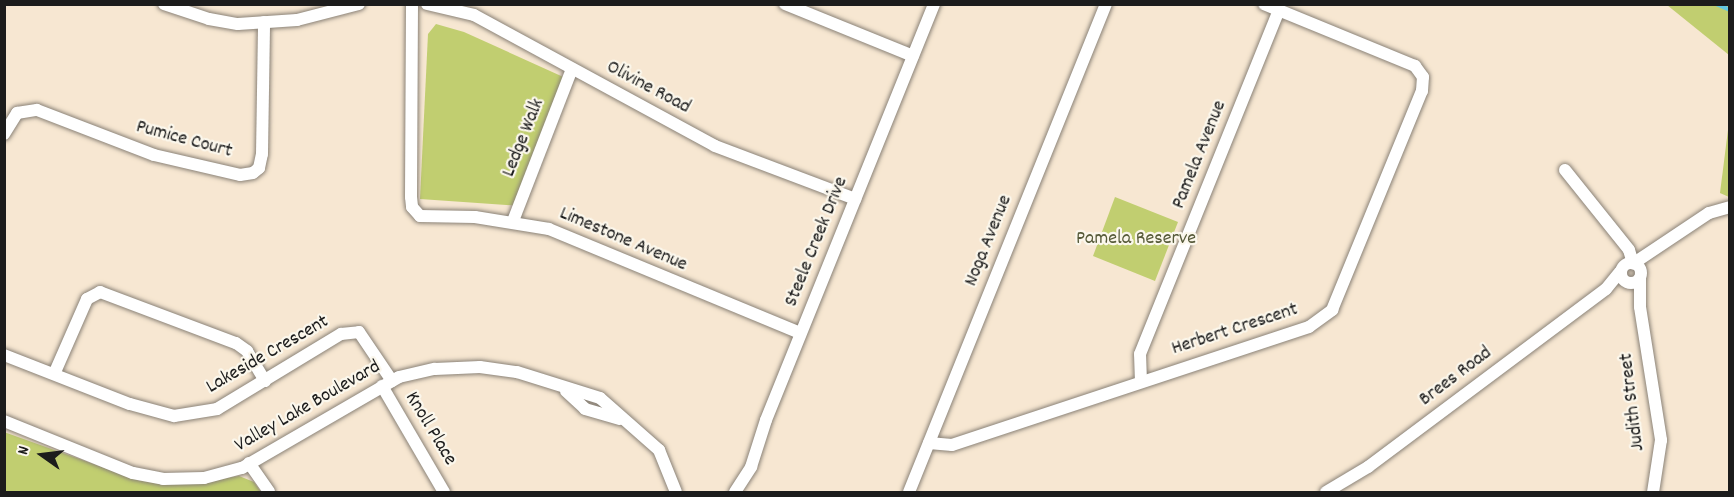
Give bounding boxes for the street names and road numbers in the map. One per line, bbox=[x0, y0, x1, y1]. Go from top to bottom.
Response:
street label: Olivine Road bbox=[602, 56, 694, 120]
street label: Ledge Walk bbox=[497, 95, 551, 181]
street label: Pamela Avenue bbox=[1167, 97, 1233, 213]
street label: Pumice Court bbox=[133, 116, 235, 164]
street label: Steele Creek Drive bbox=[780, 173, 854, 311]
street label: Noga Avenue bbox=[960, 192, 1018, 290]
street label: Limestone Avenue bbox=[556, 202, 690, 278]
street label: Herbert Crescent bbox=[1169, 298, 1301, 362]
street label: Lakeside Crescent bbox=[203, 310, 333, 400]
street label: Brees Road bbox=[1415, 342, 1497, 412]
street label: Judith Street bbox=[1615, 352, 1651, 452]
street label: Valley Lake Boulevard bbox=[231, 356, 385, 458]
street label: Knoll Place bbox=[399, 388, 461, 470]

